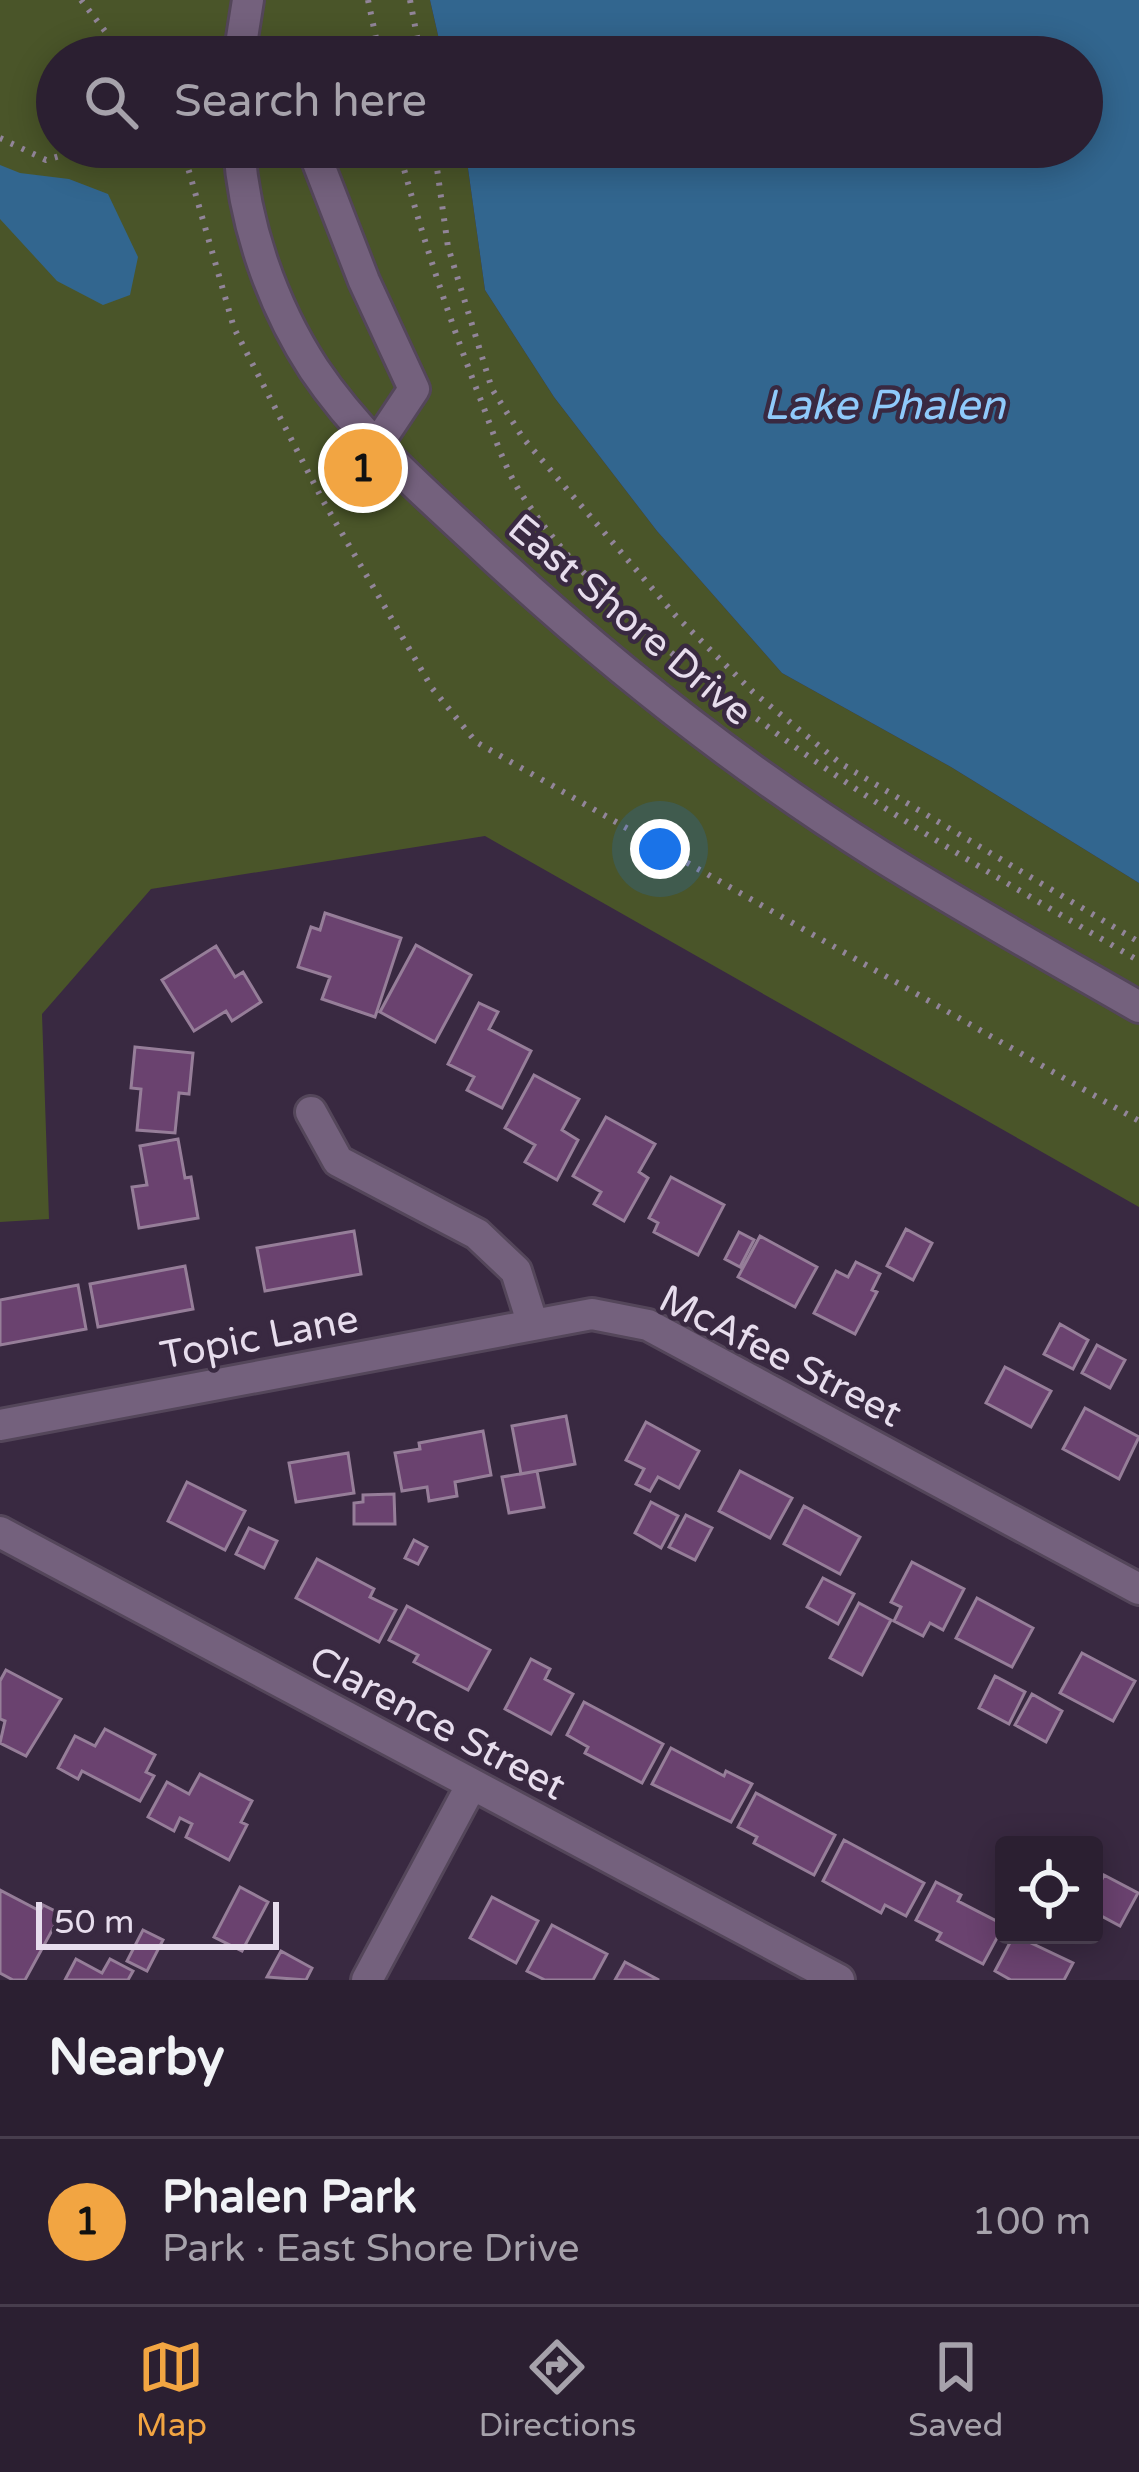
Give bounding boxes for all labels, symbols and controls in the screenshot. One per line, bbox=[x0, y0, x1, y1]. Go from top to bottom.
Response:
search box bbox=[36, 36, 1103, 168]
icon: search bbox=[78, 69, 144, 135]
text: Search here bbox=[174, 75, 427, 129]
water label: Lake Phalen bbox=[763, 380, 1006, 431]
pin: 1 bbox=[324, 423, 402, 513]
street label: East Shore Drive bbox=[499, 504, 762, 736]
your location bbox=[630, 819, 690, 879]
street label: McAfee Street bbox=[651, 1275, 909, 1438]
street label: Topic Lane bbox=[156, 1295, 362, 1380]
street label: Clarence Street bbox=[301, 1636, 573, 1811]
map controls bbox=[995, 1836, 1103, 1944]
button: locate bbox=[995, 1836, 1103, 1944]
scale bar bbox=[36, 1896, 279, 1949]
text: 50 m bbox=[54, 1903, 134, 1942]
text: Nearby bbox=[48, 2027, 225, 2089]
text: Phalen Park bbox=[162, 2171, 417, 2225]
text: 1 bbox=[75, 2198, 99, 2245]
text: 100 m bbox=[972, 2198, 1091, 2245]
text: Park · East Shore Drive bbox=[162, 2225, 580, 2272]
tab: Map bbox=[136, 2334, 207, 2445]
tab: Directions bbox=[479, 2334, 636, 2445]
tab: Saved bbox=[908, 2334, 1003, 2445]

